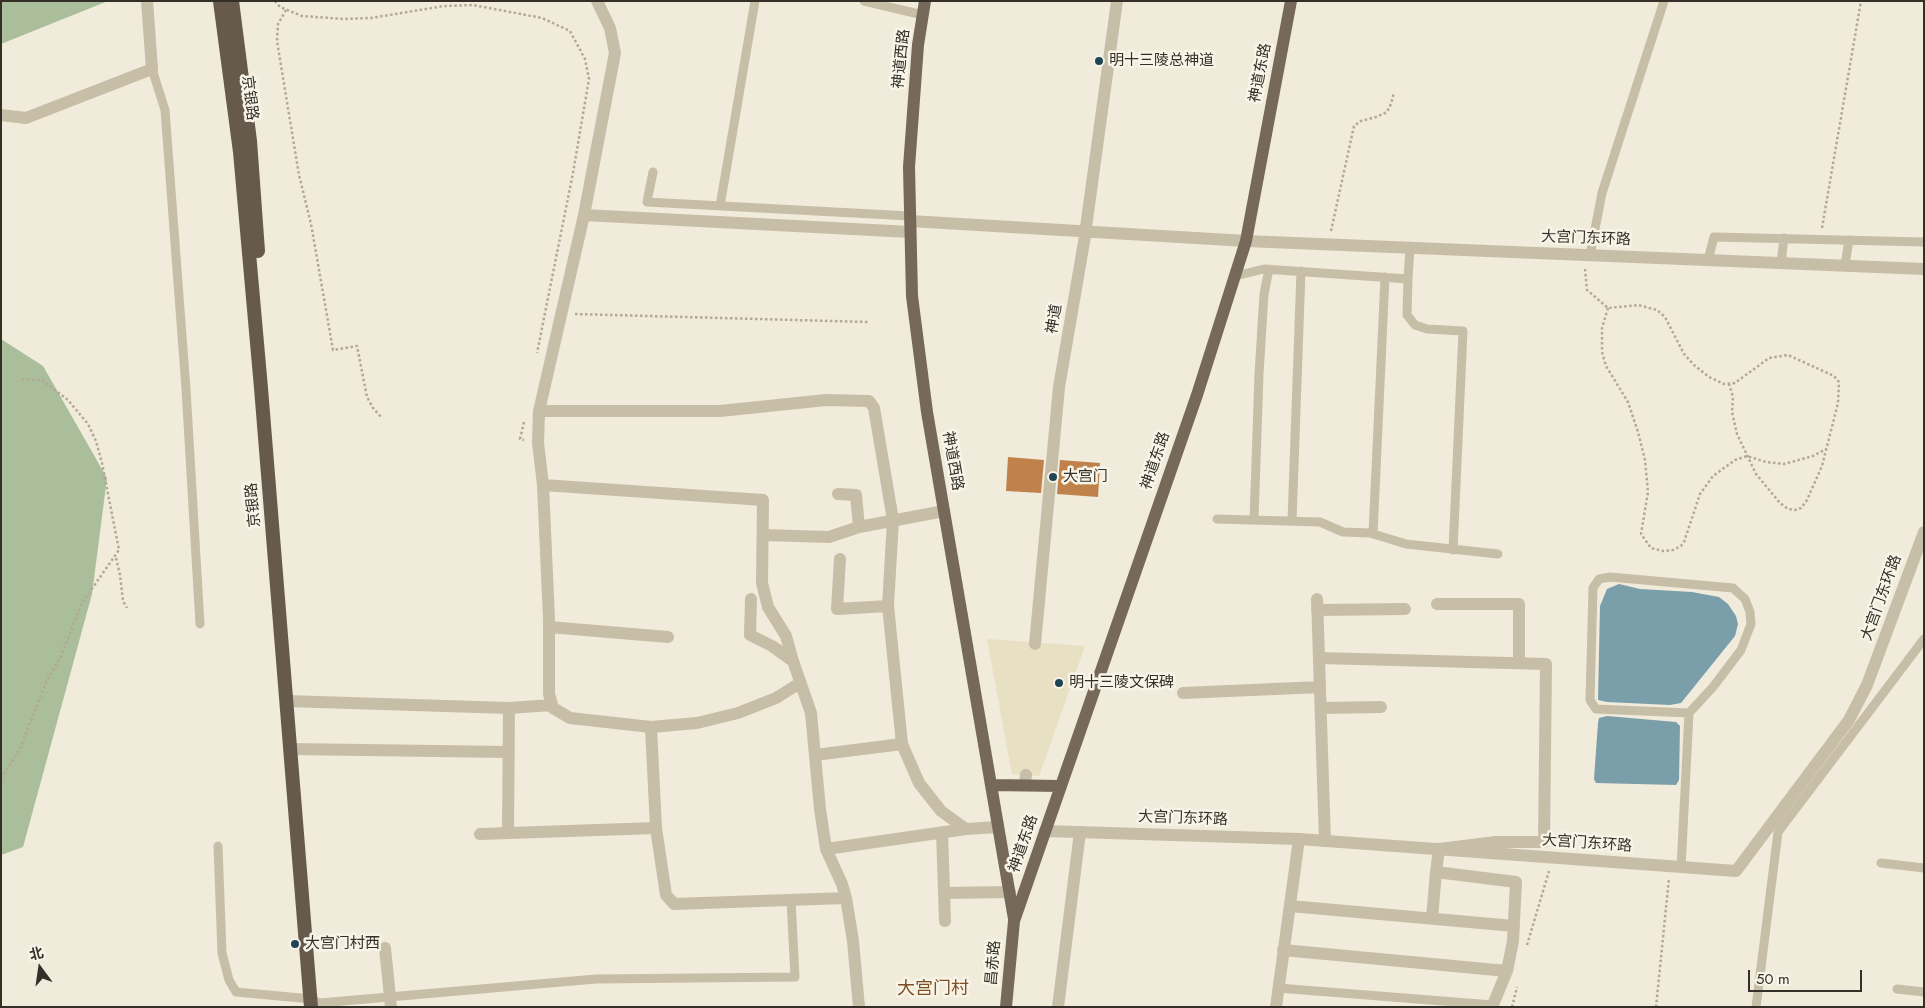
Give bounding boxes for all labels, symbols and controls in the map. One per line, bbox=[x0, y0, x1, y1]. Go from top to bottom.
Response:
street label: 神道西路 bbox=[890, 28, 914, 90]
street label: 神道东路 bbox=[1246, 42, 1276, 104]
place label: 明十三陵总神道 bbox=[1109, 52, 1214, 70]
marker: 明十三陵总神道 bbox=[1093, 55, 1105, 67]
street label: 京银路 bbox=[237, 75, 261, 121]
street label: 大宫门东环路 bbox=[1541, 228, 1631, 250]
street label: 神道 bbox=[1044, 303, 1066, 335]
street label: 神道西路 bbox=[938, 430, 966, 492]
street label: 神道东路 bbox=[1138, 430, 1174, 492]
place label: 大宫门 bbox=[1063, 468, 1108, 486]
marker: 大宫门 bbox=[1047, 471, 1059, 483]
street label: 京银路 bbox=[243, 482, 265, 528]
street label: 大宫门东环路 bbox=[1858, 553, 1906, 643]
place label: 明十三陵文保碑 bbox=[1069, 674, 1174, 692]
marker: 明十三陵文保碑 bbox=[1053, 677, 1065, 689]
street label: 大宫门东环路 bbox=[1138, 808, 1228, 830]
street label: 神道东路 bbox=[1006, 813, 1042, 875]
street label: 大宫门东环路 bbox=[1541, 832, 1633, 856]
place label: 大宫门村西 bbox=[305, 935, 380, 953]
marker: 大宫门村西 bbox=[289, 938, 301, 950]
street label: 昌赤路 bbox=[983, 940, 1005, 986]
text: 北 bbox=[27, 942, 46, 965]
north arrow bbox=[15, 943, 65, 993]
scale bar bbox=[1750, 960, 1864, 992]
text: 50 m bbox=[1756, 968, 1790, 990]
district label: 大宫门村 bbox=[897, 979, 969, 1001]

